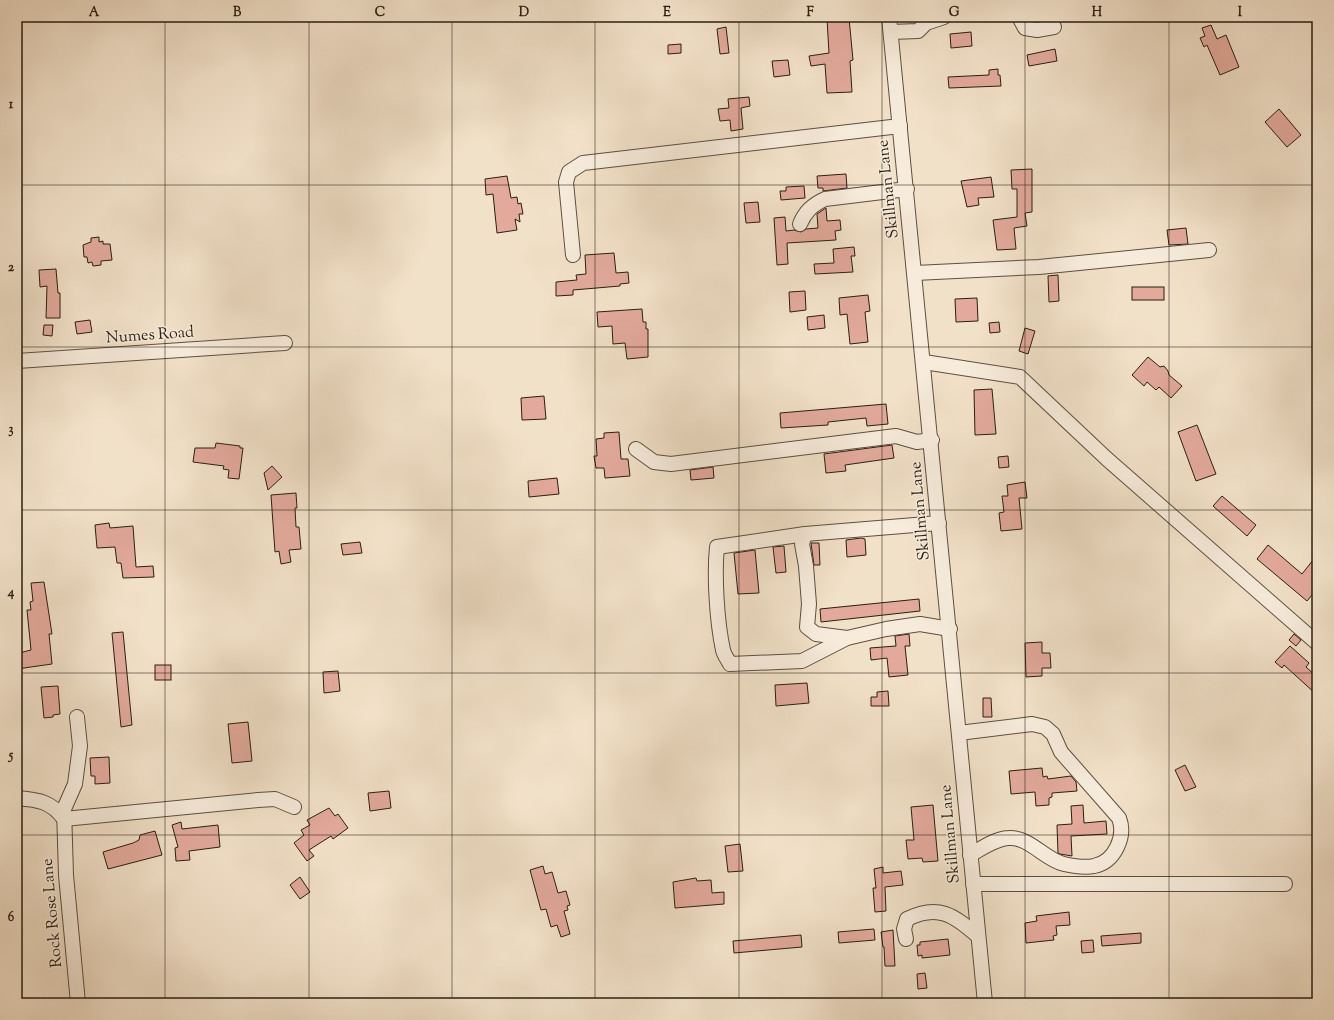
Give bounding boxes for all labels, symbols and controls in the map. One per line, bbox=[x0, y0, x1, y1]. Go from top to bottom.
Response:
text: A bbox=[89, 4, 100, 22]
text: B bbox=[233, 4, 242, 22]
text: C bbox=[375, 4, 385, 22]
text: D bbox=[519, 4, 529, 22]
text: E bbox=[663, 4, 671, 22]
text: F bbox=[806, 4, 814, 22]
text: G bbox=[949, 4, 960, 22]
text: H bbox=[1092, 4, 1103, 22]
text: I bbox=[1238, 4, 1243, 22]
text: 1 bbox=[9, 96, 14, 114]
street label: Skillman Lane bbox=[872, 139, 906, 239]
text: 2 bbox=[8, 259, 15, 277]
street label: Numes Road bbox=[105, 321, 195, 351]
text: 3 bbox=[8, 421, 14, 439]
street label: Skillman Lane bbox=[905, 461, 937, 561]
text: 4 bbox=[7, 584, 15, 602]
text: 5 bbox=[8, 747, 14, 765]
street label: Skillman Lane bbox=[935, 784, 967, 884]
street label: Rock Rose Lane bbox=[37, 857, 69, 969]
text: 6 bbox=[8, 909, 15, 927]

